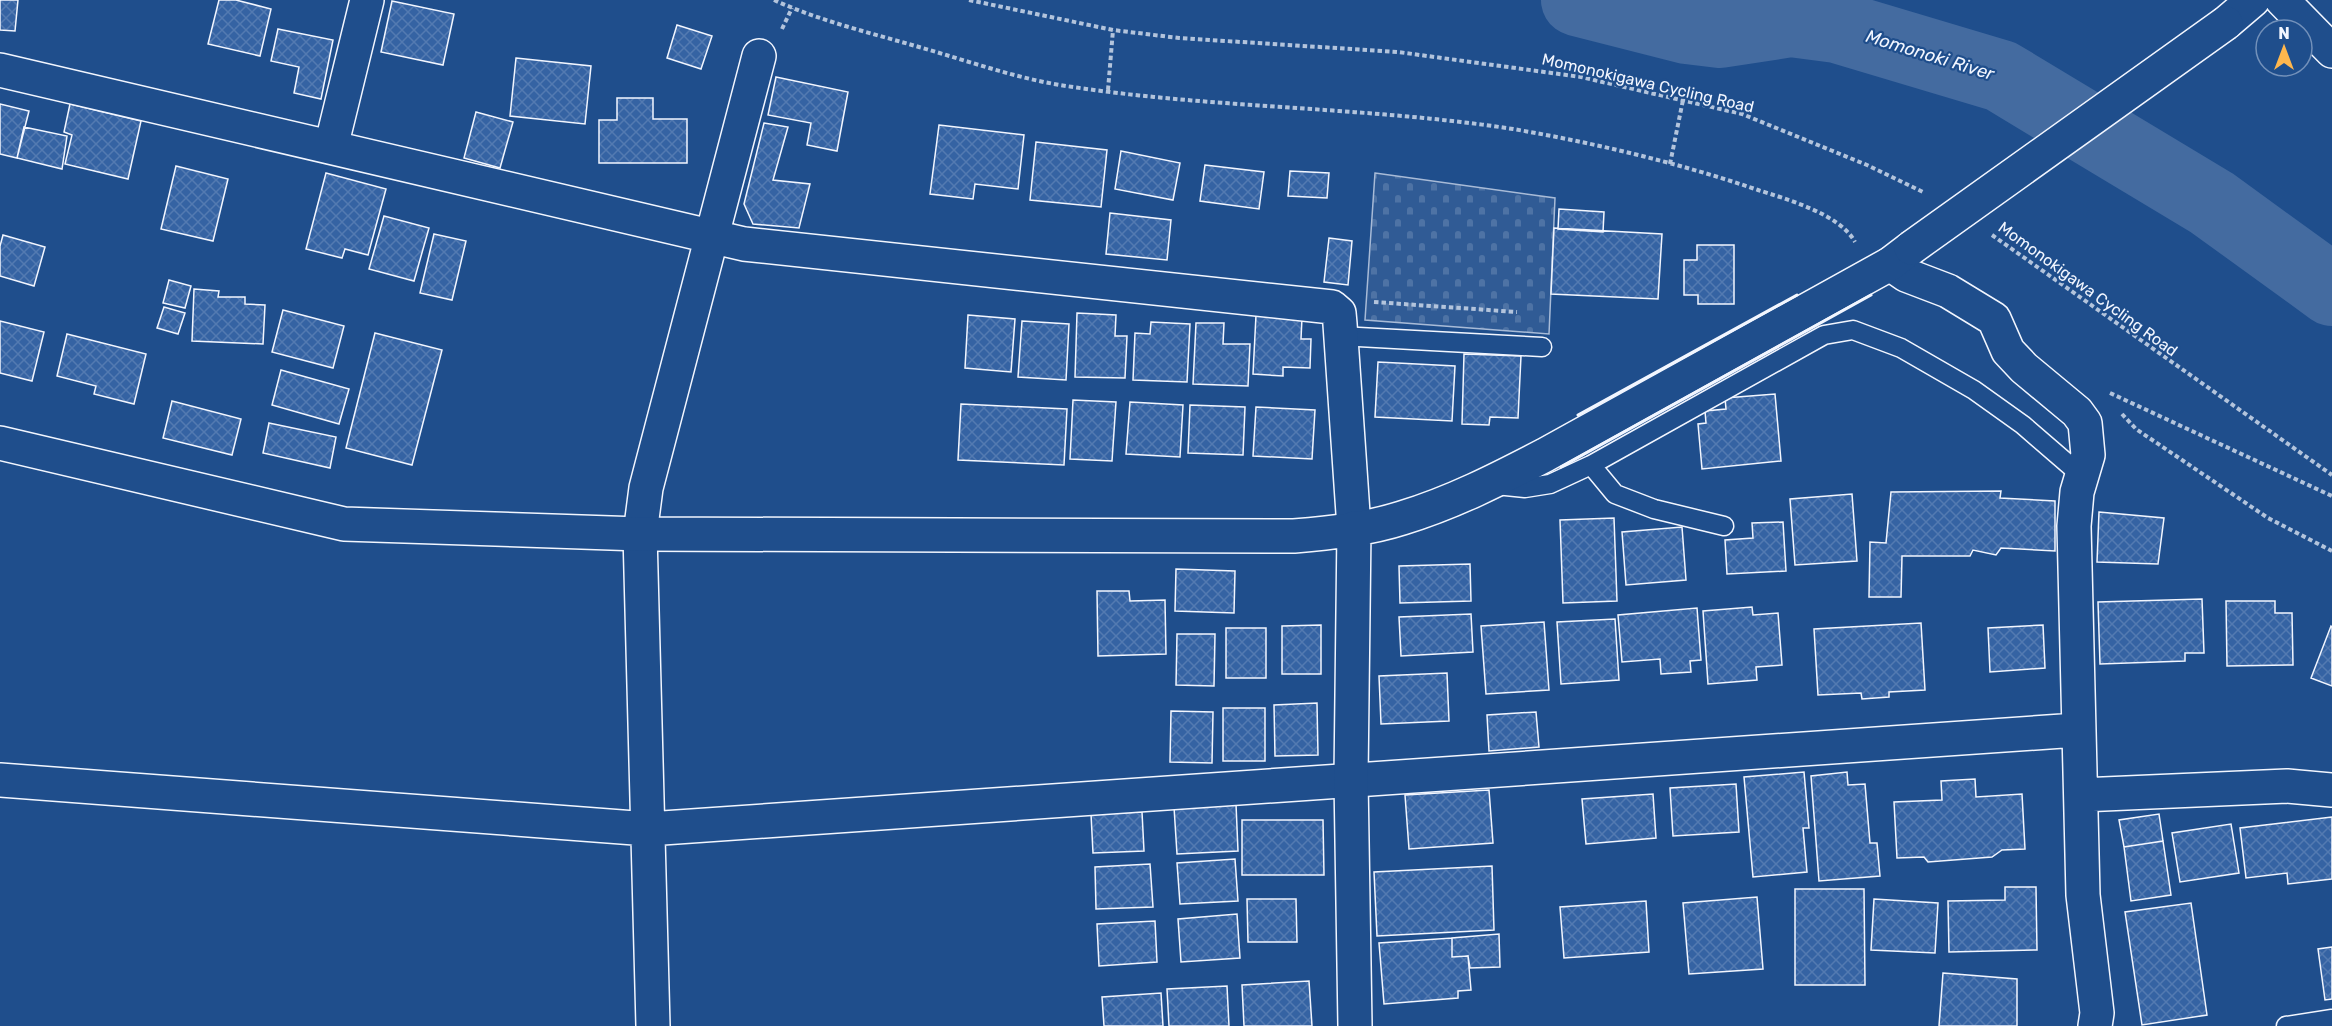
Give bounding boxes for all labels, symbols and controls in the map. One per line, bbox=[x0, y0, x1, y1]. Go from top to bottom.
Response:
north arrow bbox=[2254, 18, 2314, 78]
text: N bbox=[2278, 24, 2290, 43]
water label: Momonoki River bbox=[1863, 25, 1998, 85]
street label: Momonokigawa Cycling Road bbox=[1540, 49, 1756, 117]
street label: Momonokigawa Cycling Road bbox=[1995, 218, 2181, 360]

